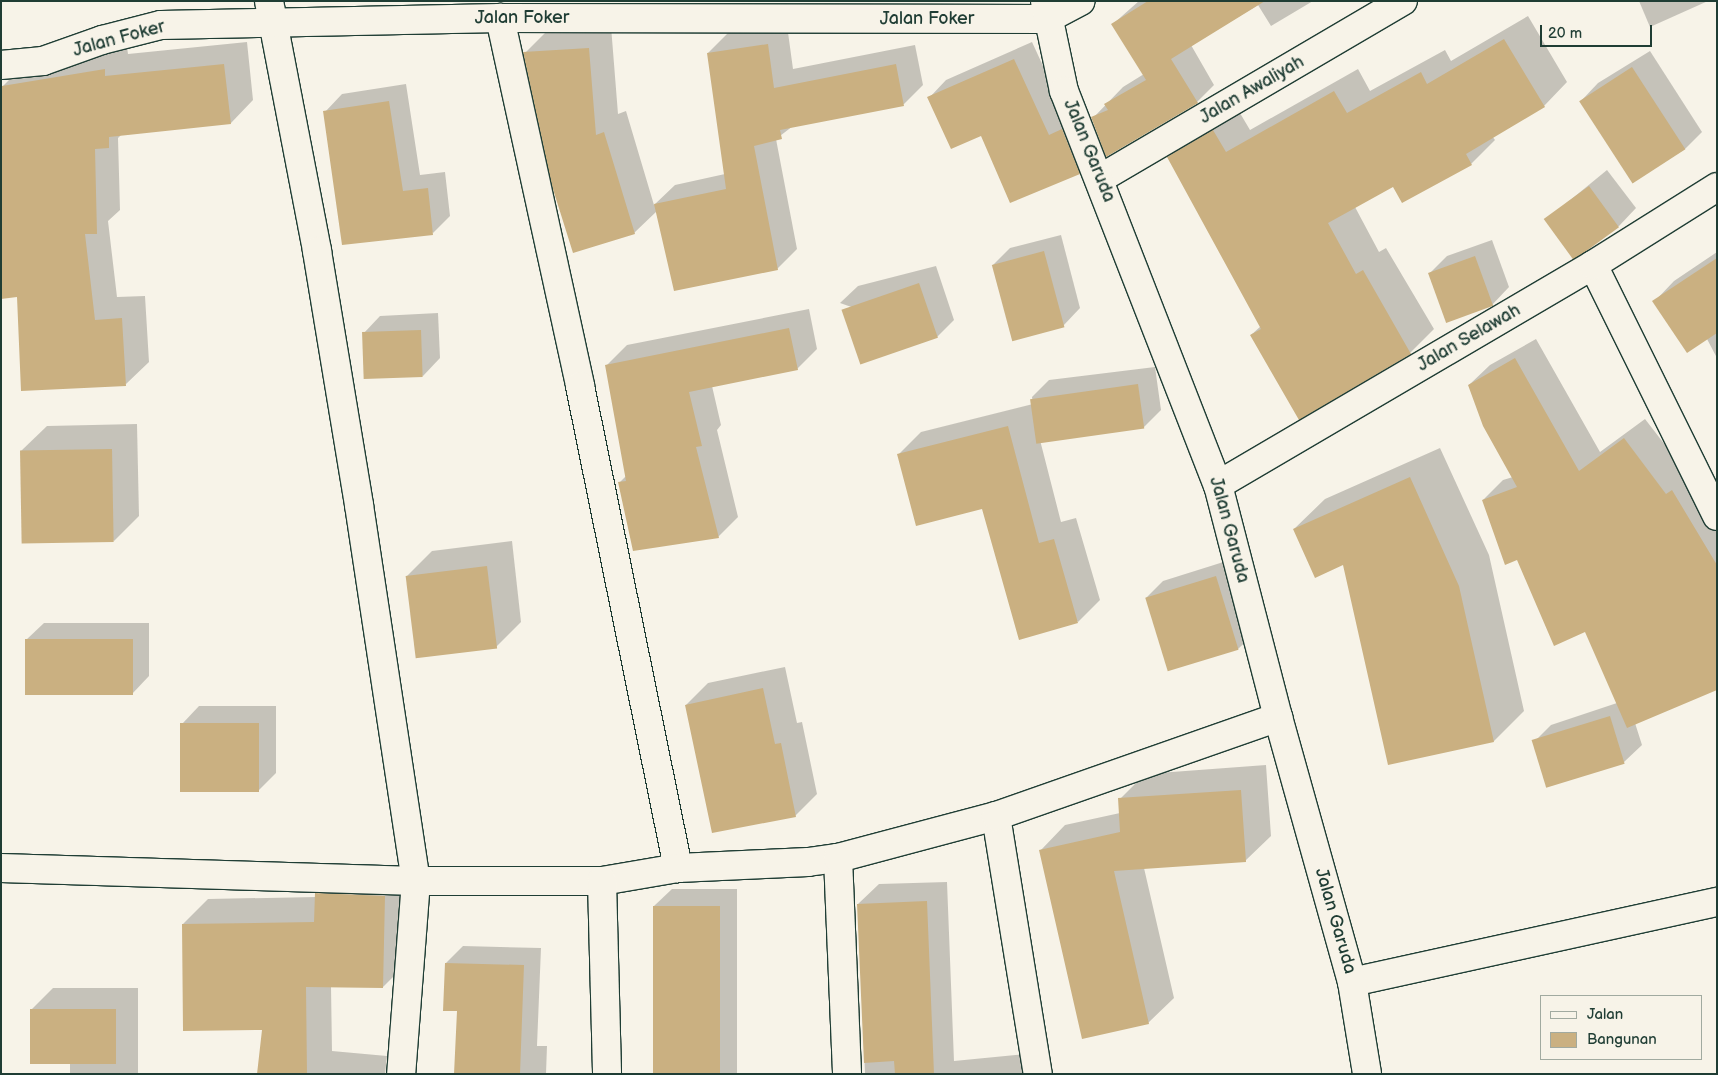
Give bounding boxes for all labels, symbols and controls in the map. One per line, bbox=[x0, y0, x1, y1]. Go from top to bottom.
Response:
street label: Jalan Foker bbox=[475, 7, 569, 29]
street label: Jalan Foker bbox=[880, 8, 974, 30]
scale bar bbox=[1543, 15, 1656, 47]
street label: Jalan Foker bbox=[71, 16, 167, 62]
text: 20 m bbox=[1548, 24, 1582, 43]
street label: Jalan Awaliyah bbox=[1196, 51, 1308, 129]
street label: Jalan Garuda bbox=[1059, 96, 1119, 206]
street label: Jalan Selawah bbox=[1413, 300, 1525, 376]
street label: Jalan Garuda bbox=[1204, 475, 1254, 585]
street label: Jalan Garuda bbox=[1310, 866, 1360, 976]
legend bbox=[1540, 995, 1703, 1060]
text: Jalan bbox=[1587, 1005, 1623, 1024]
text: Bangunan bbox=[1587, 1030, 1657, 1049]

